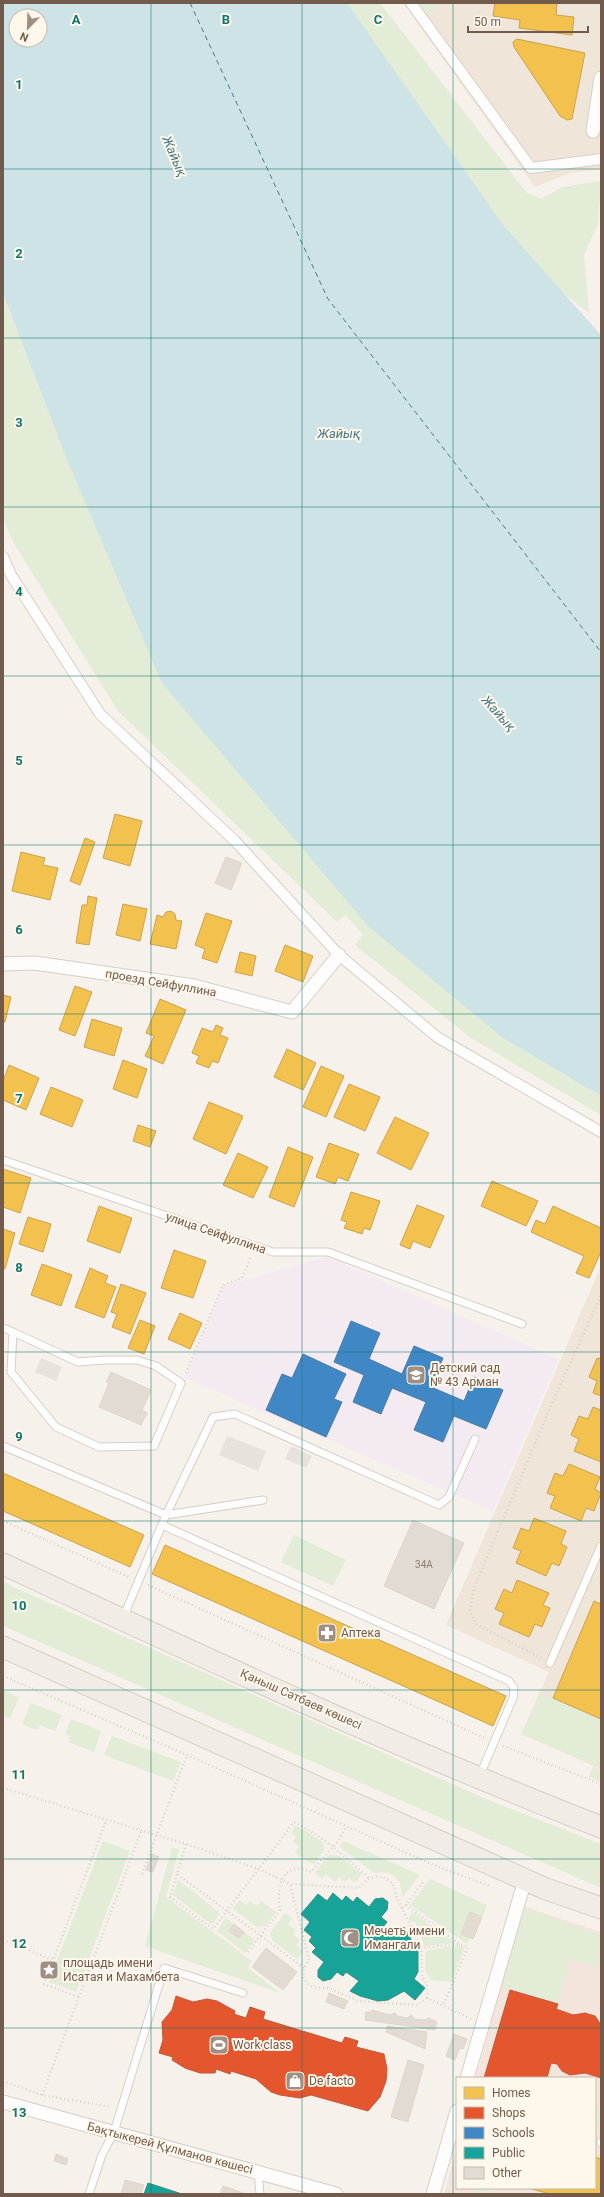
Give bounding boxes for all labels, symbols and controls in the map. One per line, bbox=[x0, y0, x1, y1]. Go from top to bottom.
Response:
north arrow bbox=[8, 8, 48, 48]
scale bar bbox=[468, 8, 588, 34]
text: A bbox=[72, 12, 81, 27]
text: B bbox=[222, 12, 230, 27]
text: C bbox=[374, 12, 383, 27]
text: 50 m bbox=[474, 15, 501, 29]
text: N bbox=[18, 29, 30, 44]
text: 1 bbox=[15, 77, 23, 92]
water label: Жайық bbox=[159, 133, 190, 179]
text: 2 bbox=[15, 246, 23, 261]
text: 3 bbox=[15, 415, 23, 430]
water label: Жайық bbox=[317, 426, 361, 441]
text: 4 bbox=[15, 584, 23, 599]
water label: Жайық bbox=[478, 692, 519, 735]
text: 5 bbox=[15, 753, 23, 768]
text: 6 bbox=[15, 922, 23, 937]
street label: проезд Сейфуллина bbox=[104, 966, 218, 1000]
text: 7 bbox=[15, 1091, 23, 1106]
street label: улица Сейфуллина bbox=[164, 1209, 268, 1257]
text: 8 bbox=[15, 1260, 23, 1275]
place label: Детский сад № 43 Арман bbox=[430, 1361, 500, 1389]
school or university icon: Детский сад № 43 Арман bbox=[405, 1364, 427, 1386]
text: 9 bbox=[15, 1429, 23, 1444]
house number: 34А bbox=[415, 1559, 433, 1570]
text: 10 bbox=[12, 1598, 26, 1613]
pharmacy icon: Аптека bbox=[316, 1622, 338, 1644]
place label: Аптека bbox=[341, 1626, 380, 1640]
street label: Қаныш Сәтбаев көшесі bbox=[238, 1666, 364, 1732]
text: 11 bbox=[12, 1767, 26, 1782]
place label: Мечеть имени Имангали bbox=[364, 1924, 445, 1952]
mosque icon: Мечеть имени Имангали bbox=[339, 1927, 361, 1949]
text: 12 bbox=[12, 1936, 26, 1951]
place label: площадь имени Исатая и Махамбета bbox=[63, 1956, 179, 1984]
place icon: площадь имени Исатая и Махамбета bbox=[38, 1959, 60, 1981]
sports icon: Work class bbox=[208, 2034, 230, 2056]
place label: Work class bbox=[233, 2038, 292, 2052]
shop icon: De facto bbox=[284, 2070, 306, 2092]
place label: De facto bbox=[309, 2074, 354, 2088]
legend bbox=[456, 2077, 596, 2189]
text: Homes bbox=[492, 2086, 530, 2100]
text: 13 bbox=[12, 2105, 26, 2120]
text: Shops bbox=[492, 2106, 526, 2120]
street label: Бақтыкерей Құлманов көшесі bbox=[86, 2119, 254, 2177]
text: Schools bbox=[492, 2126, 535, 2140]
text: Public bbox=[492, 2146, 525, 2160]
text: Other bbox=[492, 2166, 521, 2180]

